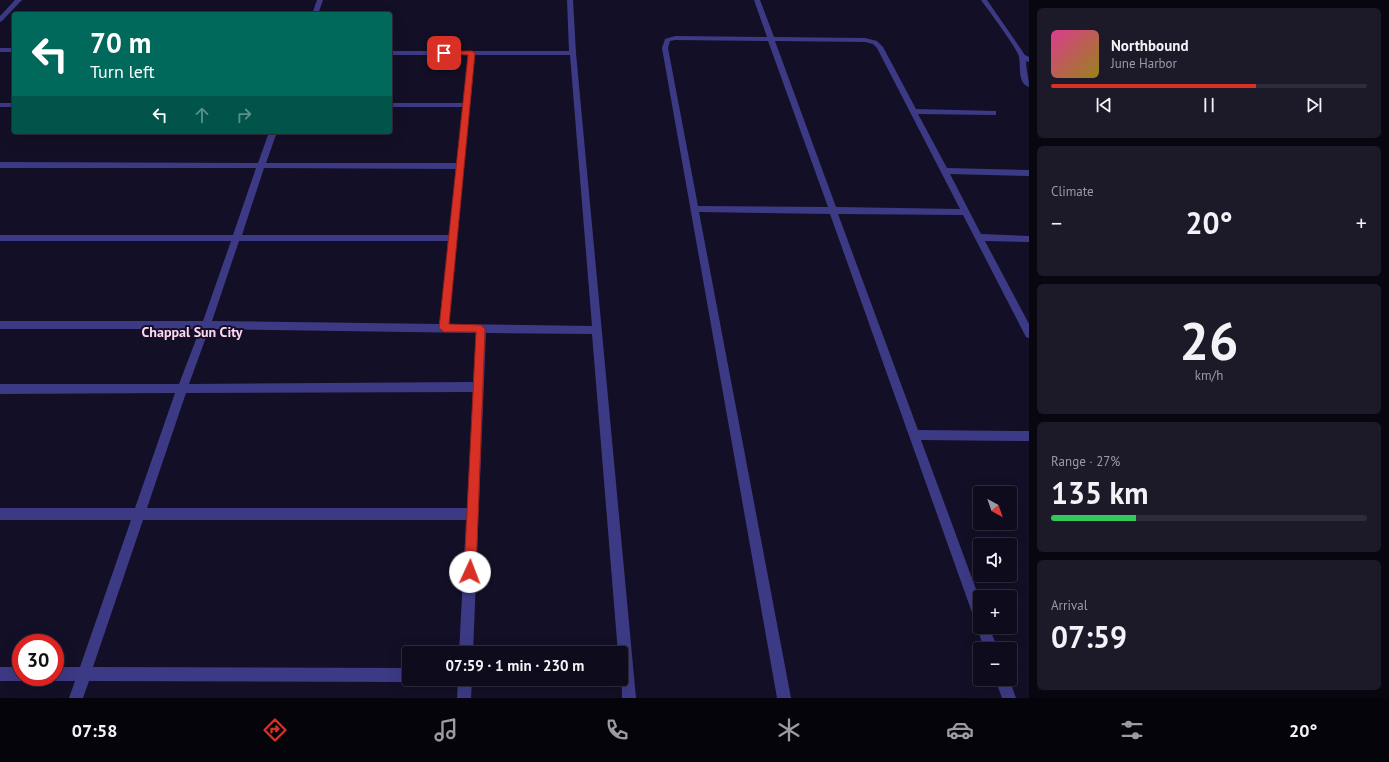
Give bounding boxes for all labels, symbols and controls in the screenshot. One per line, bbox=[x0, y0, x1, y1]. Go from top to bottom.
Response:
text: 70 m bbox=[90, 24, 151, 61]
icon: left bbox=[24, 28, 76, 80]
pin bbox=[427, 36, 461, 70]
text: Northbound bbox=[1111, 36, 1188, 55]
icon: arrive bbox=[433, 42, 455, 64]
text: June Harbor bbox=[1111, 55, 1177, 72]
text: Turn left bbox=[90, 60, 155, 83]
icon: previous bbox=[1093, 94, 1115, 116]
icon: pause bbox=[1198, 94, 1220, 116]
icon: next bbox=[1303, 94, 1325, 116]
icon: left bbox=[149, 104, 171, 126]
icon: ahead bbox=[191, 104, 213, 126]
icon: right bbox=[233, 104, 255, 126]
text: Climate bbox=[1051, 183, 1094, 200]
text: 20° bbox=[1185, 203, 1233, 242]
text: − bbox=[1051, 209, 1062, 237]
text: + bbox=[1356, 209, 1367, 237]
text: 26 bbox=[1180, 307, 1238, 374]
district label: Chappal Sun City bbox=[142, 323, 243, 341]
text: km/h bbox=[1195, 367, 1223, 384]
text: Range · 27% bbox=[1051, 453, 1120, 470]
text: 135 km bbox=[1051, 473, 1149, 512]
north arrow bbox=[973, 486, 1017, 530]
map controls bbox=[973, 486, 1017, 686]
button: sound bbox=[973, 538, 1017, 582]
position arrow bbox=[449, 551, 491, 593]
button: + bbox=[973, 590, 1017, 634]
text: Arrival bbox=[1051, 597, 1087, 614]
text: 07:59 bbox=[1051, 617, 1127, 656]
speed limit sign: 30 bbox=[12, 634, 64, 686]
button: − bbox=[973, 642, 1017, 686]
text: 07:59 · 1 min · 230 m bbox=[446, 656, 584, 675]
icon: directions bbox=[261, 716, 289, 744]
icon: music bbox=[432, 716, 460, 744]
icon: phone bbox=[603, 716, 631, 744]
icon: climate bbox=[775, 716, 803, 744]
icon: car bbox=[946, 716, 974, 744]
icon: filters bbox=[1118, 716, 1146, 744]
text: 07:58 bbox=[72, 719, 117, 742]
text: 20° bbox=[1289, 719, 1317, 742]

